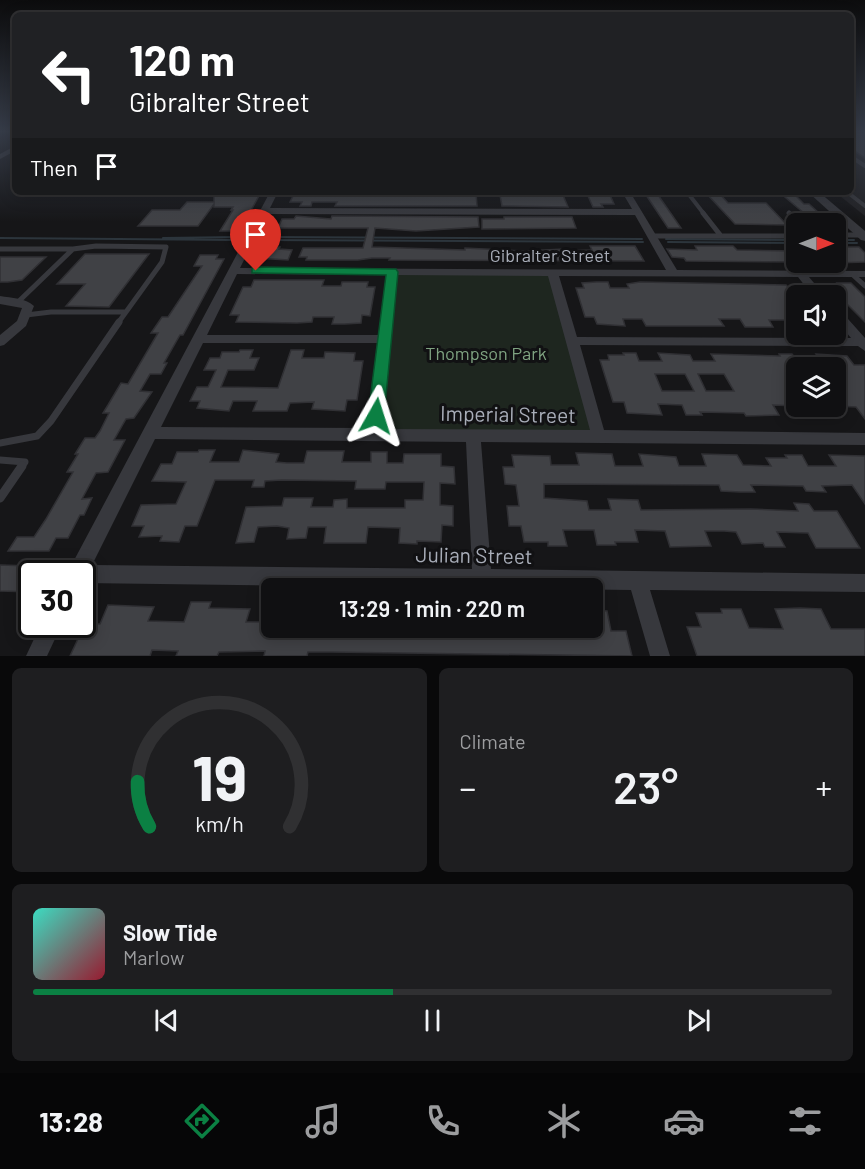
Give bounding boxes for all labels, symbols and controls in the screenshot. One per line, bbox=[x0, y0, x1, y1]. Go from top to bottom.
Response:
text: 120 m bbox=[129, 34, 235, 84]
icon: left bbox=[30, 36, 108, 114]
text: Gibralter Street bbox=[129, 85, 310, 117]
icon: arrive bbox=[90, 150, 123, 183]
text: Then bbox=[30, 154, 78, 180]
pin bbox=[230, 209, 281, 271]
north arrow bbox=[786, 213, 846, 273]
map controls bbox=[786, 213, 846, 417]
icon: arrive bbox=[239, 218, 272, 251]
street label: Gibralter Street bbox=[490, 244, 610, 266]
button: sound bbox=[786, 285, 846, 345]
park label: Thompson Park bbox=[425, 342, 547, 364]
button: layers bbox=[786, 357, 846, 417]
position arrow bbox=[344, 384, 408, 448]
street label: Imperial Street bbox=[440, 400, 576, 427]
street label: Julian Street bbox=[415, 541, 533, 568]
speed limit sign: 30 bbox=[18, 560, 96, 638]
text: 13:29 · 1 min · 220 m bbox=[339, 595, 525, 621]
text: Climate bbox=[460, 729, 526, 753]
text: 19 bbox=[192, 739, 247, 813]
text: 23° bbox=[613, 759, 678, 813]
text: − bbox=[460, 767, 476, 807]
text: + bbox=[816, 767, 832, 807]
text: km/h bbox=[195, 811, 244, 836]
text: Slow Tide bbox=[123, 919, 218, 945]
text: Marlow bbox=[123, 945, 184, 969]
icon: previous bbox=[150, 1004, 183, 1037]
icon: pause bbox=[416, 1004, 449, 1037]
icon: next bbox=[682, 1004, 715, 1037]
icon: directions bbox=[181, 1100, 223, 1142]
icon: music bbox=[302, 1100, 344, 1142]
icon: phone bbox=[422, 1100, 464, 1142]
icon: climate bbox=[543, 1100, 585, 1142]
icon: car bbox=[663, 1100, 705, 1142]
icon: filters bbox=[784, 1100, 826, 1142]
text: 13:28 bbox=[39, 1105, 103, 1137]

